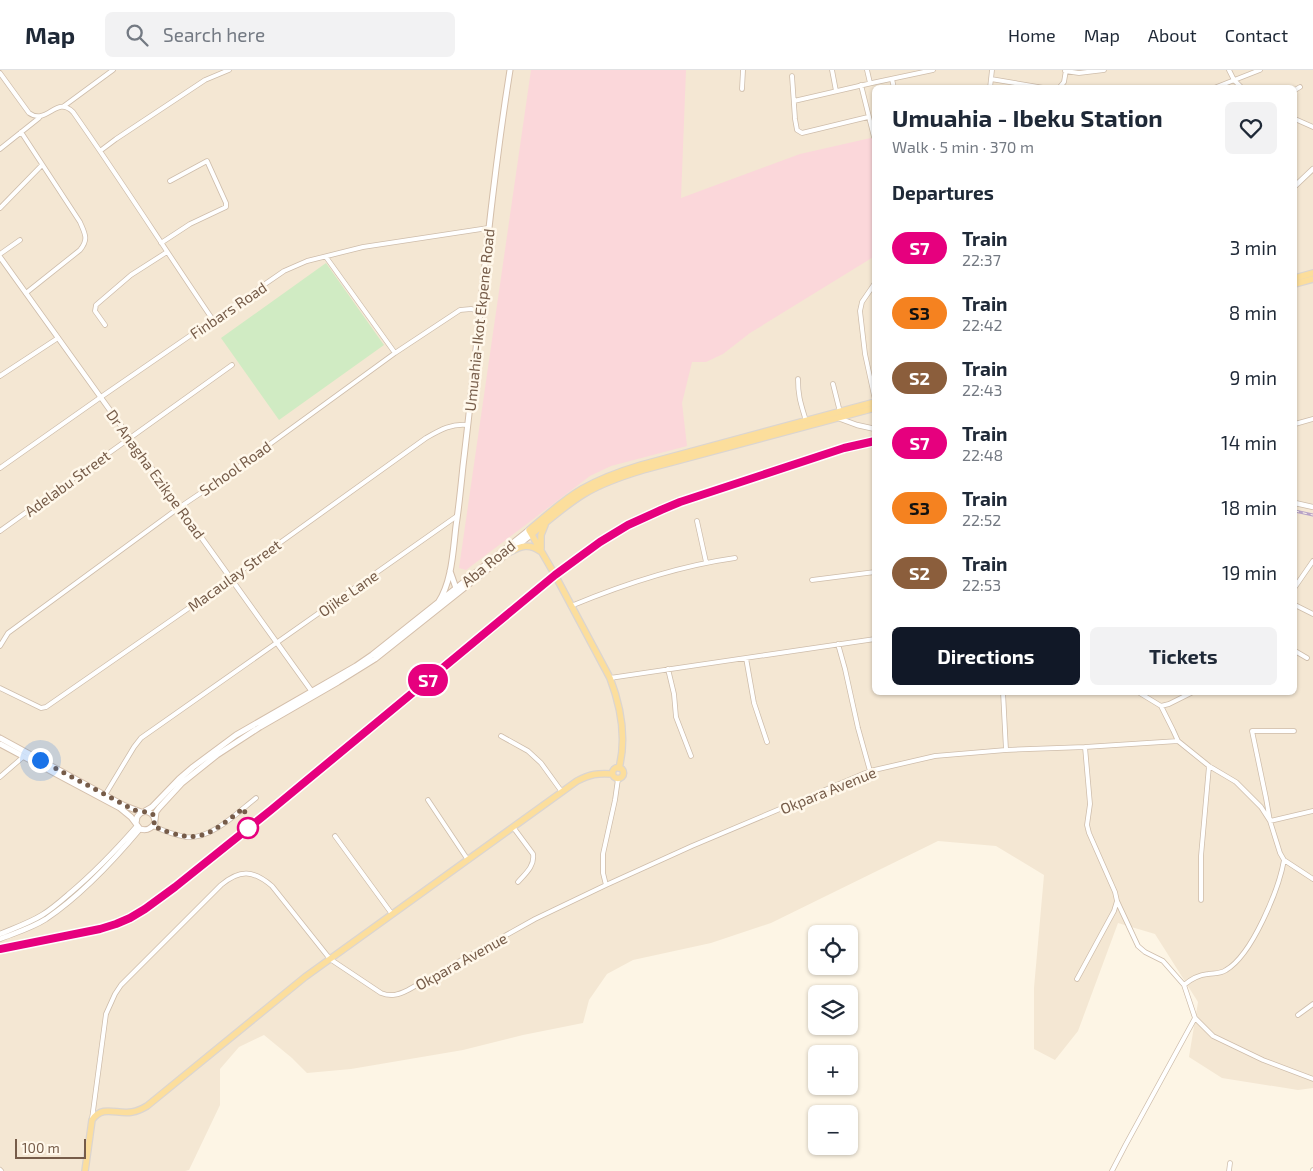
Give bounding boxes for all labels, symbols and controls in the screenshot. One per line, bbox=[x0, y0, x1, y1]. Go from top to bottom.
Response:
search box bbox=[105, 12, 455, 57]
text: Map bbox=[25, 20, 75, 49]
icon: search bbox=[123, 21, 151, 49]
text: Search here bbox=[163, 23, 265, 46]
text: Home bbox=[1008, 24, 1056, 46]
text: Map bbox=[1084, 24, 1120, 46]
text: About bbox=[1148, 24, 1197, 46]
text: Contact bbox=[1225, 24, 1288, 46]
button: heart bbox=[1225, 102, 1277, 154]
text: Umuahia - Ibeku Station bbox=[892, 103, 1163, 132]
text: Walk · 5 min · 370 m bbox=[892, 137, 1034, 156]
text: Departures bbox=[892, 181, 994, 204]
text: Train bbox=[962, 227, 1008, 250]
street label: Umuahia-Ikot Ekpene Road bbox=[460, 228, 498, 412]
text: 3 min bbox=[1230, 236, 1277, 259]
text: S7 bbox=[909, 237, 930, 259]
text: 22:37 bbox=[962, 250, 1001, 269]
street label: Finbars Road bbox=[186, 278, 270, 342]
text: Train bbox=[962, 292, 1008, 315]
text: 8 min bbox=[1229, 301, 1277, 324]
text: S3 bbox=[909, 302, 930, 324]
text: 22:42 bbox=[962, 315, 1003, 334]
text: Train bbox=[962, 357, 1008, 380]
text: 9 min bbox=[1229, 366, 1277, 389]
text: S2 bbox=[909, 367, 930, 389]
text: 22:43 bbox=[962, 380, 1003, 399]
street label: Dr Anagha Ezikpe Road bbox=[103, 406, 209, 542]
text: Train bbox=[962, 422, 1008, 445]
text: 14 min bbox=[1221, 431, 1277, 454]
text: S7 bbox=[909, 432, 930, 454]
street label: School Road bbox=[196, 437, 274, 499]
text: 22:48 bbox=[962, 445, 1003, 464]
street label: Adelabu Street bbox=[21, 446, 113, 520]
text: Train bbox=[962, 487, 1008, 510]
text: 18 min bbox=[1221, 496, 1277, 519]
text: S3 bbox=[909, 497, 930, 519]
text: 22:52 bbox=[962, 510, 1001, 529]
street label: Macaulay Street bbox=[184, 535, 284, 615]
street label: Aba Road bbox=[457, 536, 519, 590]
text: Train bbox=[962, 552, 1008, 575]
text: 19 min bbox=[1222, 561, 1277, 584]
text: S2 bbox=[909, 562, 930, 584]
street label: Ojike Lane bbox=[315, 566, 382, 621]
text: 22:53 bbox=[962, 575, 1001, 594]
button: Directions bbox=[892, 627, 1080, 685]
button: Tickets bbox=[1090, 627, 1277, 685]
line badge: S7 bbox=[406, 664, 450, 696]
text: S7 bbox=[418, 669, 438, 691]
your location bbox=[28, 748, 53, 773]
street label: Okpara Avenue bbox=[777, 763, 879, 817]
unlabelled marker bbox=[237, 817, 259, 839]
map controls bbox=[808, 925, 858, 1155]
button: locate bbox=[808, 925, 858, 975]
street label: Okpara Avenue bbox=[412, 928, 510, 994]
button: layers bbox=[808, 985, 858, 1035]
button: + bbox=[808, 1045, 858, 1095]
button: − bbox=[808, 1105, 858, 1155]
scale bar bbox=[15, 1136, 86, 1159]
text: 100 m bbox=[22, 1139, 60, 1156]

